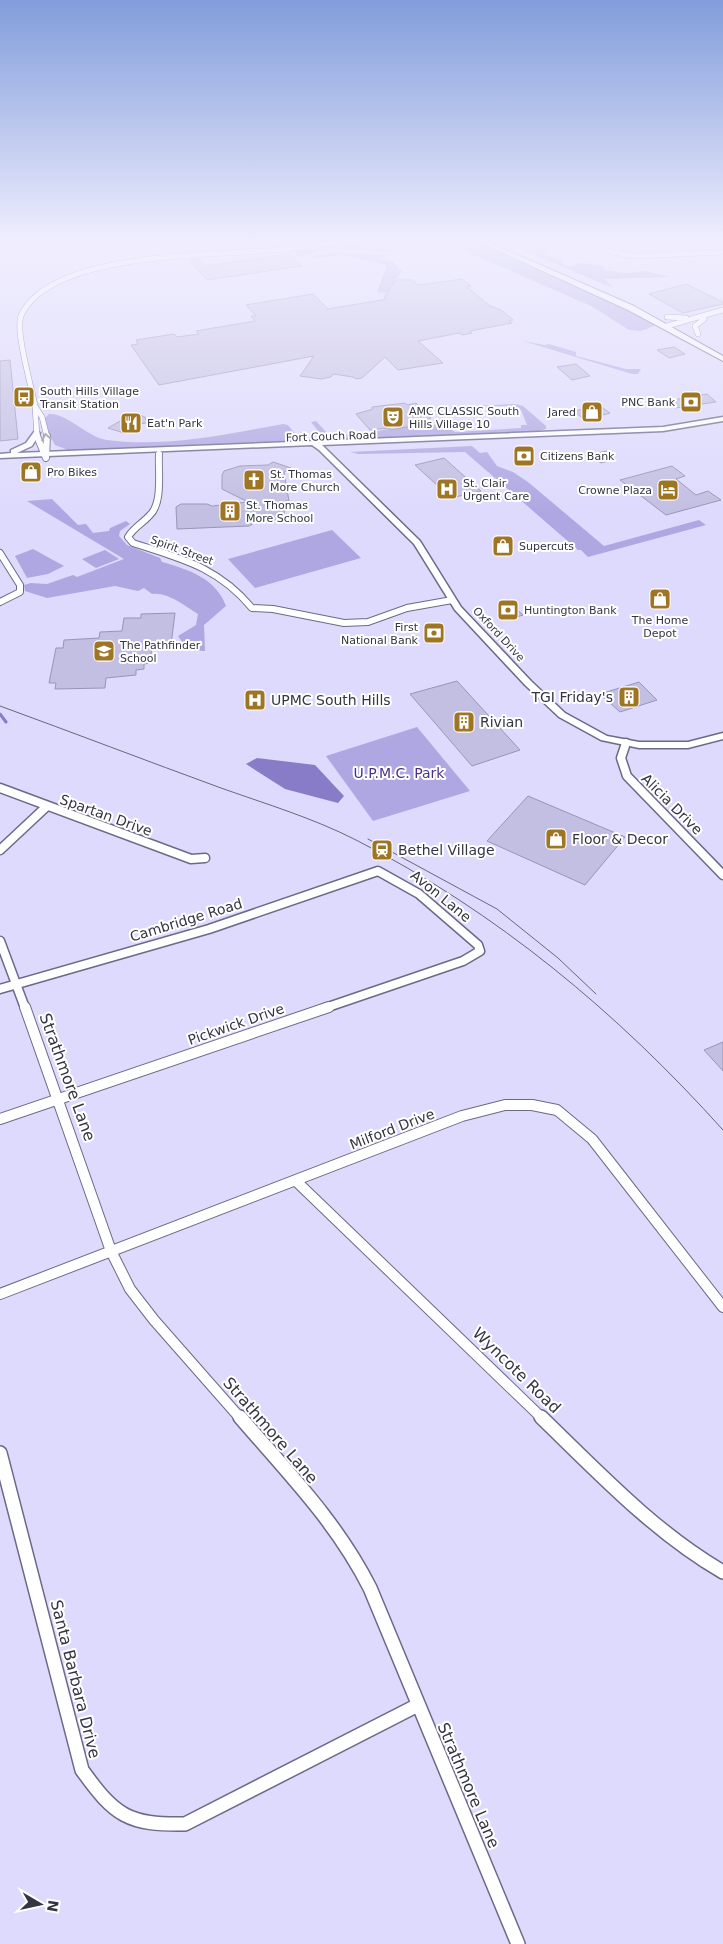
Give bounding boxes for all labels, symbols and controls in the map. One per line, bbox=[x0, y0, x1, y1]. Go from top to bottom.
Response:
bus stop icon: South Hills Village Transit Station bbox=[12, 385, 36, 409]
place label: South Hills Village Transit Station bbox=[39, 385, 139, 411]
bank icon: PNC Bank bbox=[679, 390, 703, 414]
place label: PNC Bank bbox=[621, 396, 676, 409]
shop icon: Jared bbox=[580, 400, 604, 424]
theatre icon: AMC CLASSIC South Hills Village 10 bbox=[381, 405, 405, 429]
place label: AMC CLASSIC South Hills Village 10 bbox=[409, 405, 519, 431]
place label: Jared bbox=[547, 406, 576, 419]
restaurant icon: Eat'n Park bbox=[119, 411, 143, 435]
place label: Eat'n Park bbox=[147, 417, 203, 430]
street label: Fort Couch Road bbox=[286, 428, 376, 445]
one-way arrow bbox=[41, 432, 51, 441]
bank icon: Citizens Bank bbox=[512, 444, 536, 468]
place label: Citizens Bank bbox=[540, 450, 615, 463]
shop icon: Pro Bikes bbox=[19, 460, 43, 484]
place label: Pro Bikes bbox=[47, 466, 97, 479]
church icon: St. Thomas More Church bbox=[242, 468, 266, 492]
place label: St. Thomas More Church bbox=[270, 468, 340, 494]
hospital icon: St. Clair Urgent Care bbox=[435, 477, 459, 501]
place label: St. Clair Urgent Care bbox=[463, 477, 530, 503]
hotel icon: Crowne Plaza bbox=[656, 478, 680, 502]
place label: Crowne Plaza bbox=[578, 484, 652, 497]
building icon: St. Thomas More School bbox=[218, 499, 242, 523]
place label: St. Thomas More School bbox=[246, 499, 313, 525]
street label: Spirit Street bbox=[149, 533, 216, 568]
shop icon: Supercuts bbox=[491, 534, 515, 558]
place label: Supercuts bbox=[519, 540, 574, 553]
shop icon: The Home Depot bbox=[648, 587, 672, 611]
bank icon: Huntington Bank bbox=[496, 598, 520, 622]
street label: Oxford Drive bbox=[470, 604, 527, 665]
place label: Huntington Bank bbox=[524, 604, 617, 617]
place label: The Home Depot bbox=[631, 614, 688, 640]
place label: First National Bank bbox=[341, 621, 419, 647]
bank icon: First National Bank bbox=[422, 621, 446, 645]
school or university icon: The Pathfinder School bbox=[92, 639, 116, 663]
place label: The Pathfinder School bbox=[119, 639, 201, 665]
building icon: TGI Friday's bbox=[617, 685, 641, 709]
hospital icon: UPMC South Hills bbox=[243, 688, 267, 712]
place label: TGI Friday's bbox=[530, 689, 613, 705]
place label: UPMC South Hills bbox=[271, 692, 391, 708]
building icon: Rivian bbox=[452, 710, 476, 734]
place label: Rivian bbox=[480, 714, 523, 730]
park label: U.P.M.C. Park bbox=[354, 765, 445, 781]
street label: Alicia Drive bbox=[638, 770, 706, 838]
street label: Spartan Drive bbox=[58, 791, 154, 839]
shop icon: Floor & Decor bbox=[544, 827, 568, 851]
place label: Floor & Decor bbox=[572, 831, 668, 847]
station icon: Bethel Village bbox=[370, 838, 394, 862]
place label: Bethel Village bbox=[398, 842, 495, 858]
street label: Avon Lane bbox=[408, 867, 474, 925]
street label: Cambridge Road bbox=[128, 895, 244, 945]
street label: Pickwick Drive bbox=[186, 1000, 286, 1048]
street label: Strathmore Lane bbox=[36, 1011, 99, 1144]
street label: Milford Drive bbox=[347, 1105, 437, 1153]
street label: Wyncote Road bbox=[469, 1324, 565, 1417]
street label: Strathmore Lane bbox=[219, 1373, 322, 1487]
street label: Santa Barbara Drive bbox=[47, 1598, 104, 1760]
street label: Strathmore Lane bbox=[434, 1720, 504, 1851]
north arrow bbox=[15, 1879, 65, 1929]
text: N bbox=[44, 1899, 62, 1913]

